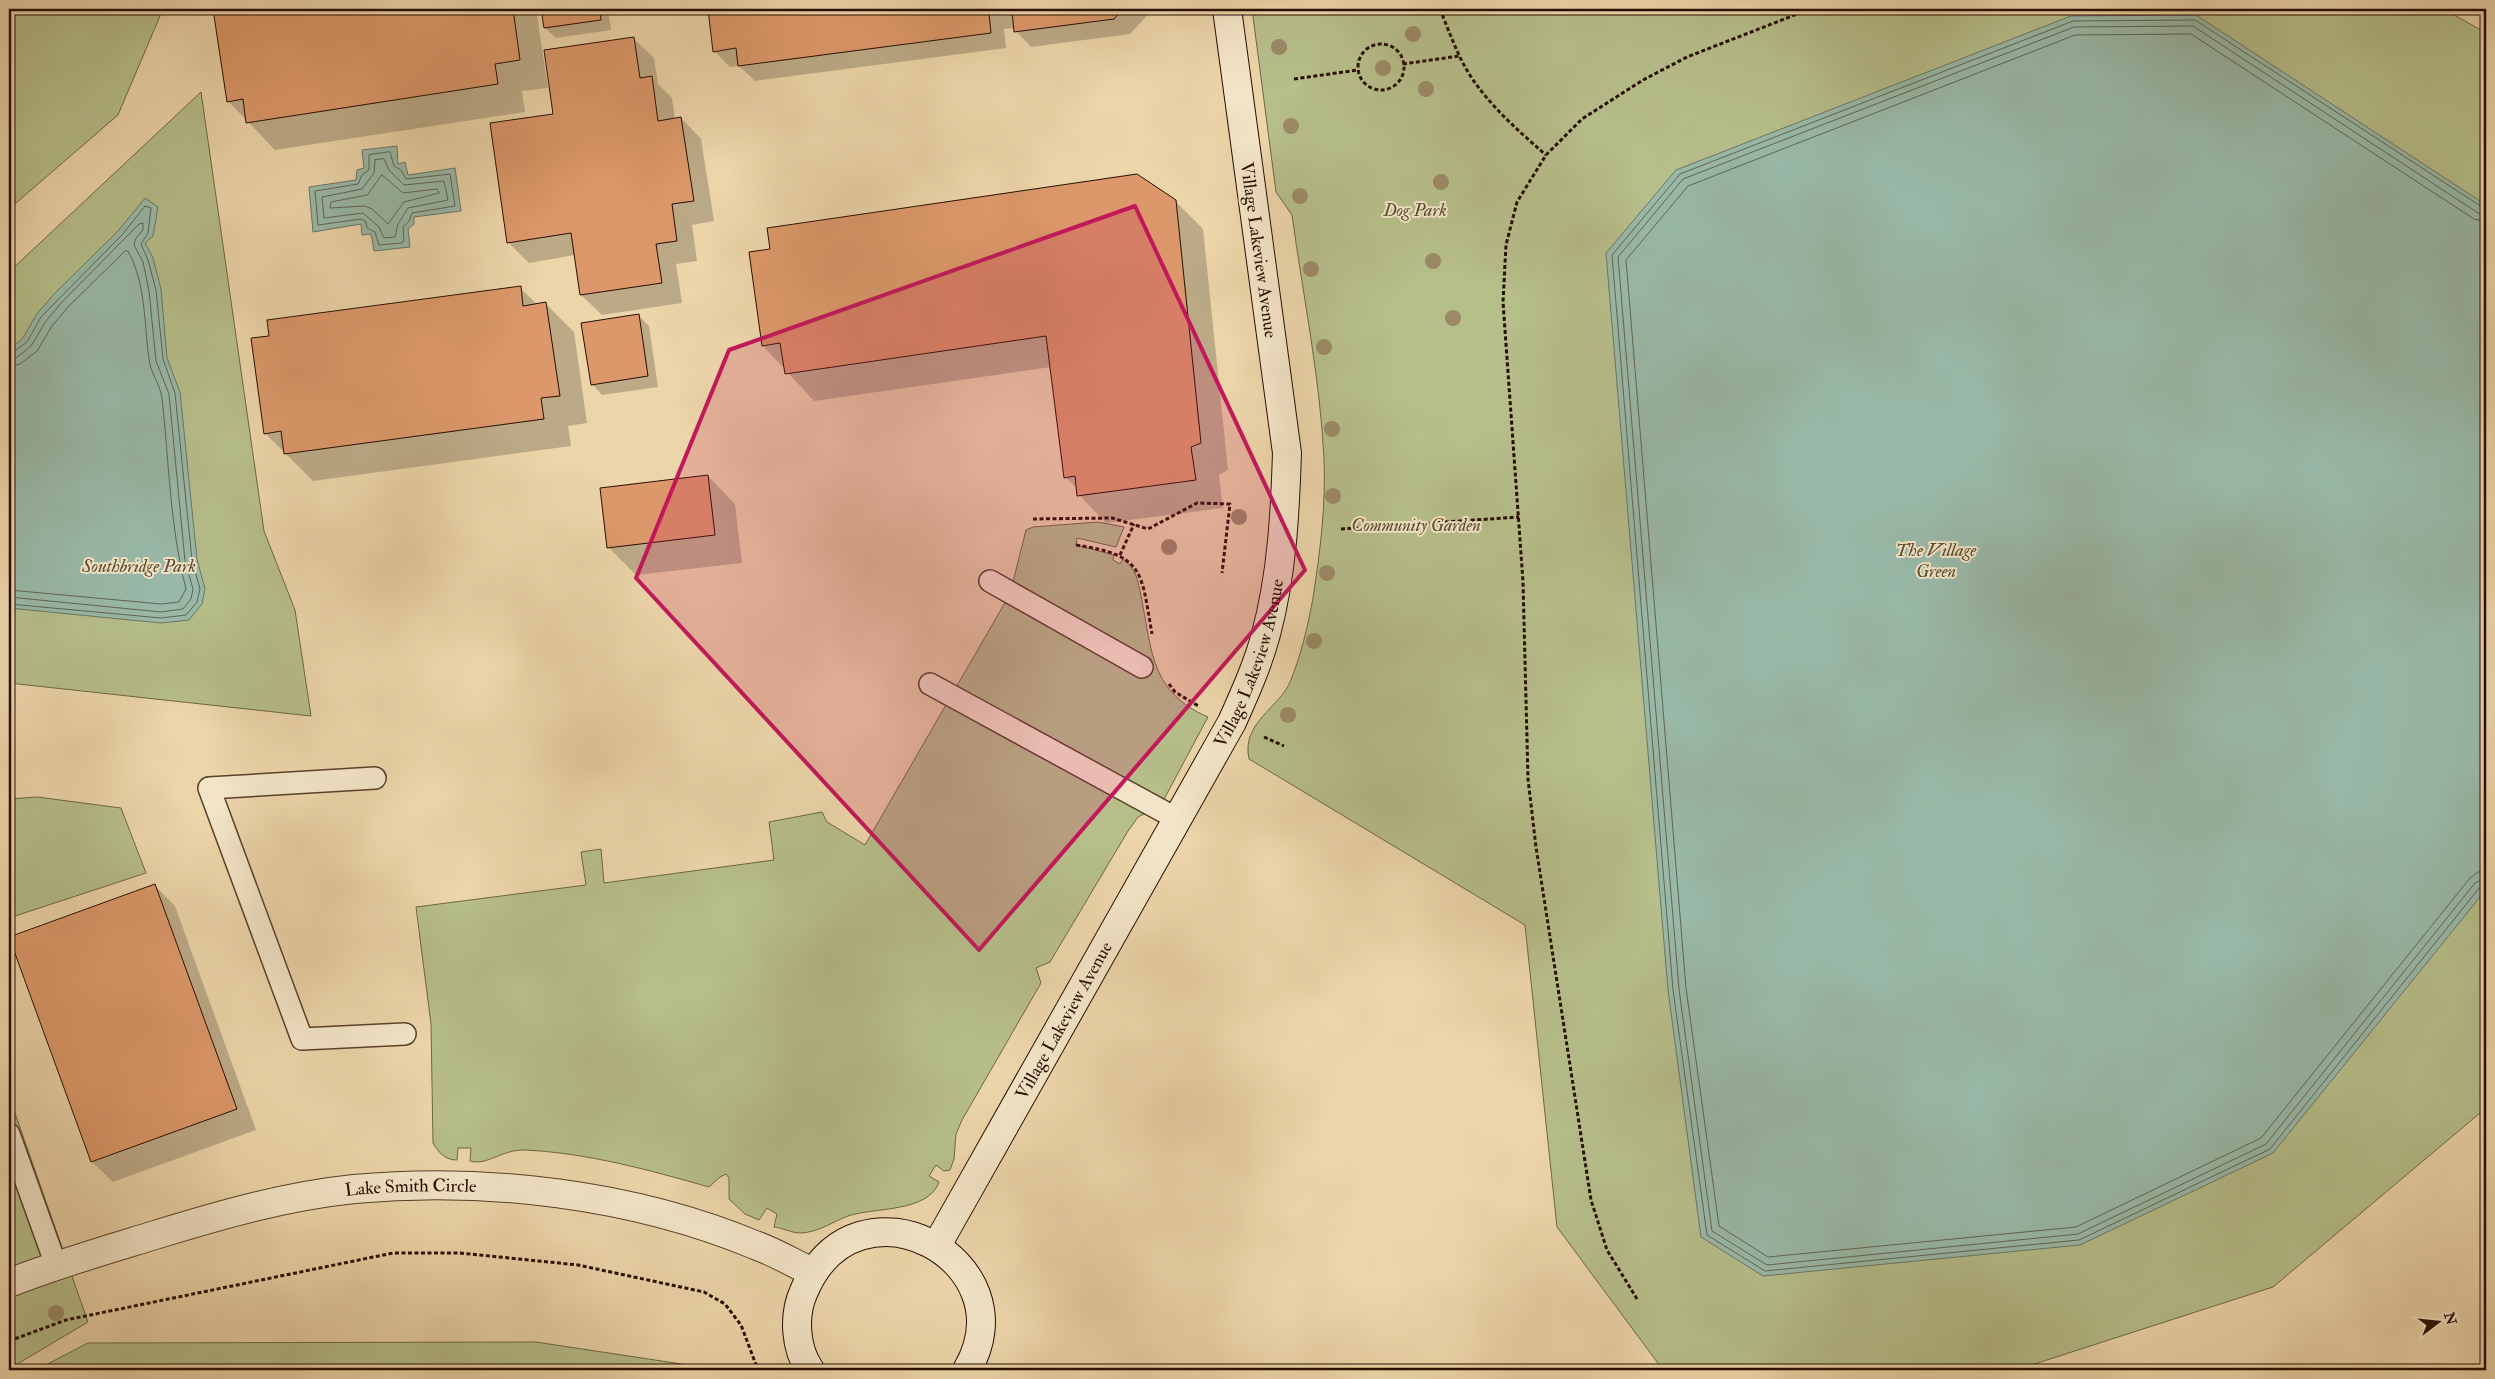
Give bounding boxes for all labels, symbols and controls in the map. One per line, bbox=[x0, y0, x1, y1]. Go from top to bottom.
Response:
street label: Village Lakeview Avenue bbox=[1235, 161, 1282, 340]
park label: Dog Park bbox=[1382, 199, 1447, 222]
park label: Community Garden bbox=[1351, 514, 1481, 537]
park label: The Village Green bbox=[1896, 539, 1977, 583]
park label: Southbridge Park bbox=[81, 555, 196, 578]
street label: Village Lakeview Avenue bbox=[1209, 577, 1289, 752]
street label: Village Lakeview Avenue bbox=[1011, 937, 1118, 1104]
street label: Lake Smith Circle bbox=[344, 1174, 477, 1202]
north arrow bbox=[2412, 1296, 2462, 1346]
text: N bbox=[2440, 1309, 2460, 1327]

